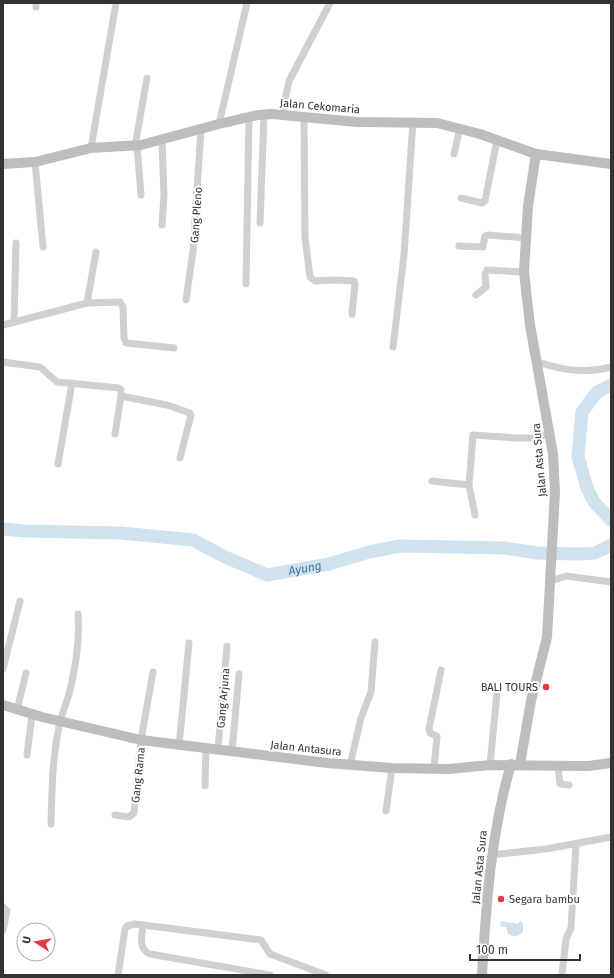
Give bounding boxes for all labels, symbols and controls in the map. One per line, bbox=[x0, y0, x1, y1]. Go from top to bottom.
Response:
street label: Jalan Cekomaria bbox=[279, 97, 361, 116]
street label: Gang Pleno bbox=[188, 186, 205, 244]
street label: Jalan Asta Sura bbox=[530, 422, 549, 497]
water label: Ayung bbox=[286, 558, 323, 578]
street label: Gang Arjuna bbox=[214, 667, 233, 729]
place label: BALI TOURS bbox=[481, 681, 538, 694]
marker: BALI TOURS bbox=[541, 682, 551, 692]
street label: Jalan Antasura bbox=[270, 738, 342, 759]
street label: Gang Rama bbox=[129, 747, 148, 804]
street label: Jalan Asta Sura bbox=[469, 829, 490, 905]
place label: Segara bambu bbox=[509, 893, 580, 906]
marker: Segara bambu bbox=[496, 894, 506, 904]
north arrow bbox=[16, 922, 56, 962]
text: U bbox=[20, 935, 34, 945]
scale bar bbox=[470, 936, 580, 962]
text: 100 m bbox=[476, 943, 508, 957]

